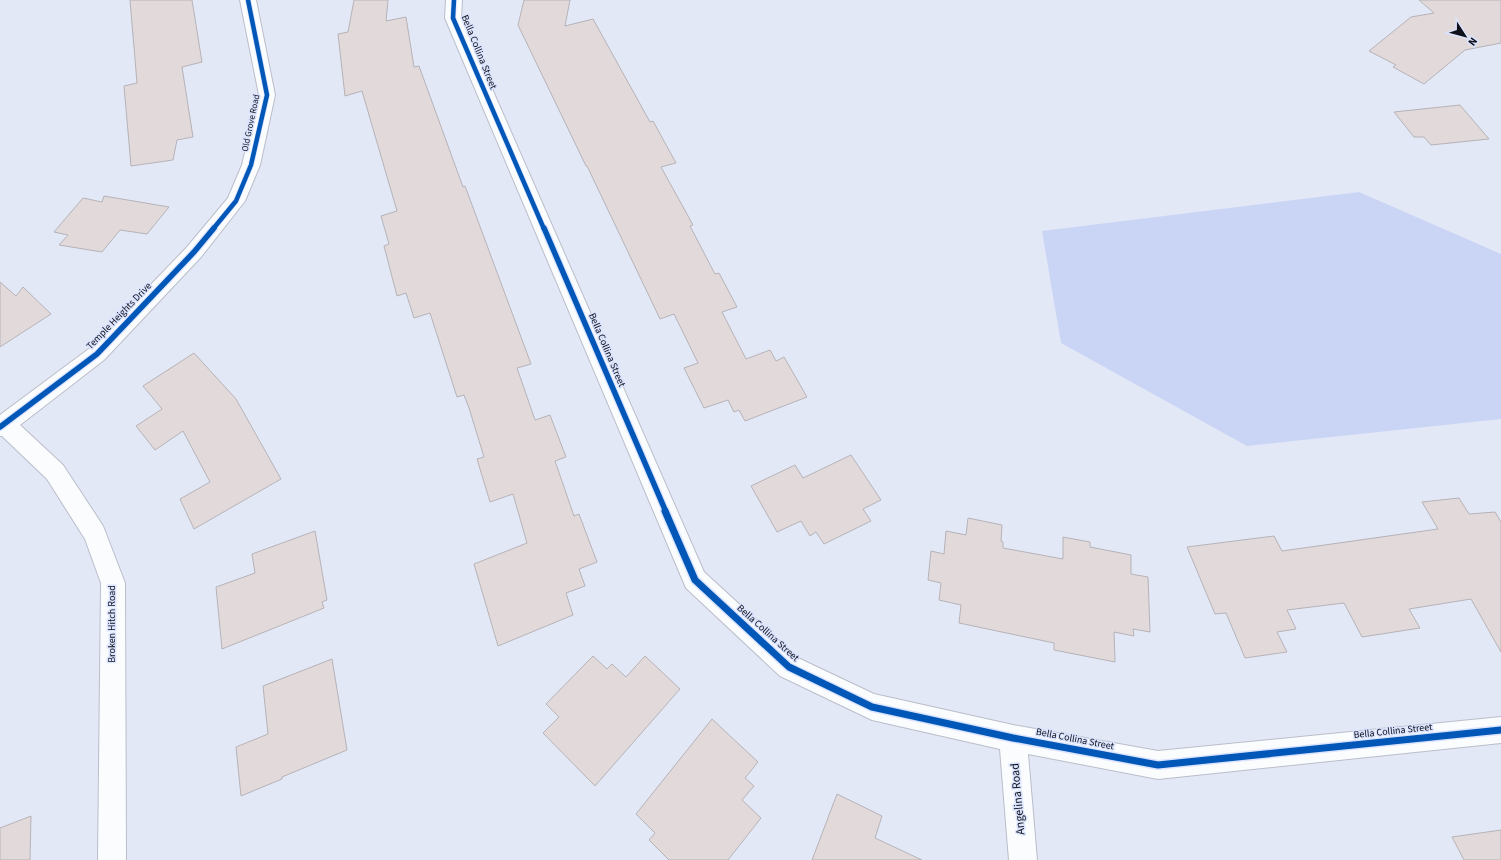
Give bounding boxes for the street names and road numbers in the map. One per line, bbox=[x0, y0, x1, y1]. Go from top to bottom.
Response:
street label: Bella Collina Street bbox=[458, 13, 501, 92]
street label: Old Grove Road bbox=[239, 93, 263, 153]
street label: Temple Heights Drive bbox=[83, 279, 155, 353]
street label: Bella Collina Street bbox=[585, 311, 629, 390]
street label: Broken Hitch Road bbox=[105, 585, 119, 663]
street label: Bella Collina Street bbox=[734, 601, 803, 665]
street label: Bella Collina Street bbox=[1353, 720, 1434, 742]
street label: Bella Collina Street bbox=[1035, 725, 1116, 754]
street label: Angelina Road bbox=[1006, 763, 1030, 835]

